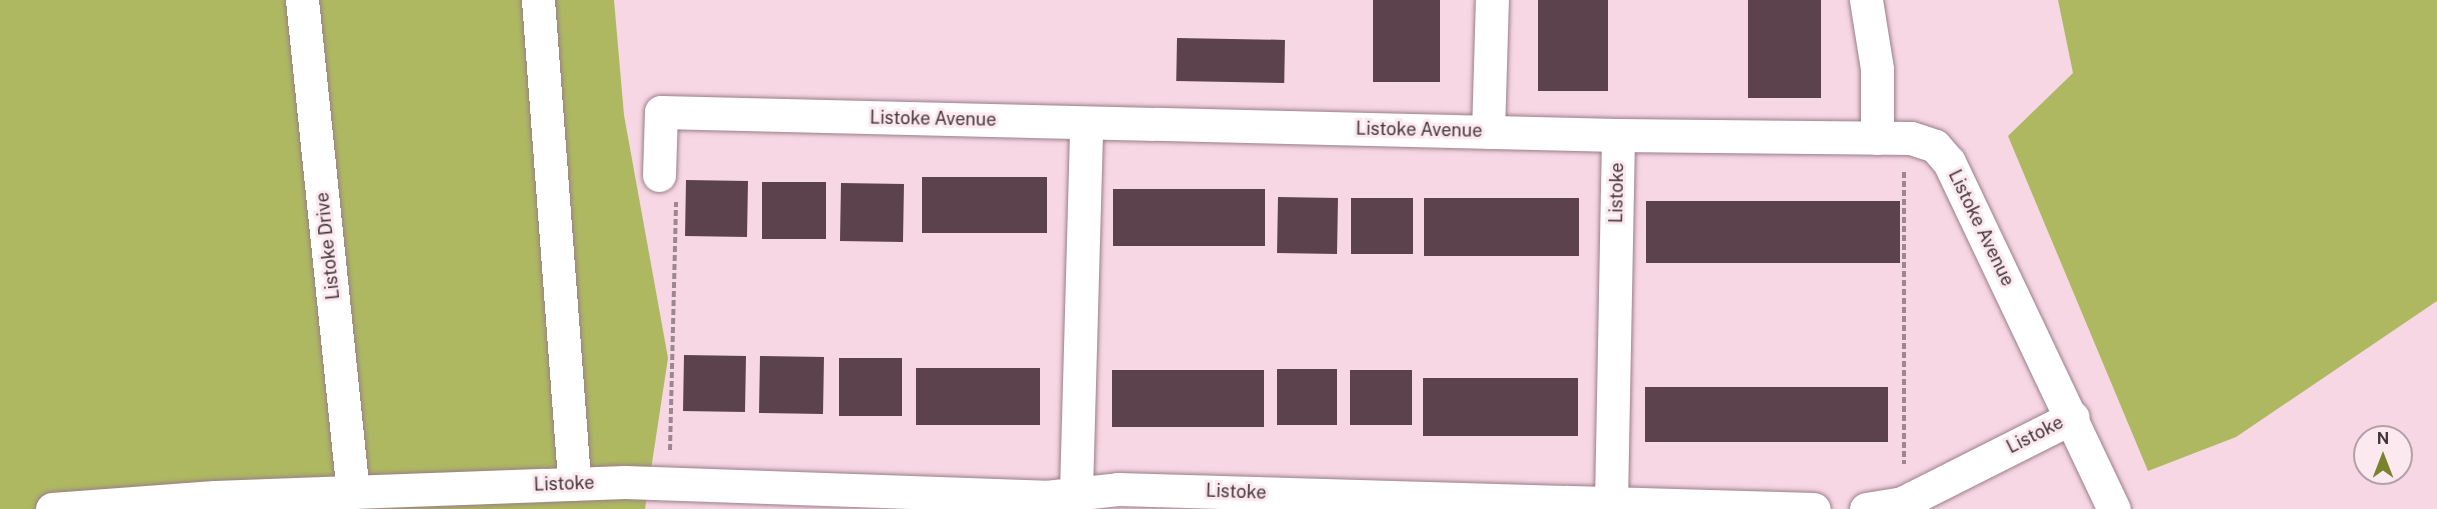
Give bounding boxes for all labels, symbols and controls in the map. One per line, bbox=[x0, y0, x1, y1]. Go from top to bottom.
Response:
street label: Listoke Avenue bbox=[869, 107, 997, 131]
street label: Listoke Avenue bbox=[1355, 118, 1483, 142]
street label: Listoke bbox=[1606, 163, 1628, 223]
street label: Listoke Avenue bbox=[1944, 166, 2018, 290]
street label: Listoke Drive bbox=[312, 191, 344, 301]
street label: Listoke bbox=[2003, 412, 2067, 458]
north arrow bbox=[2353, 425, 2413, 485]
text: N bbox=[2377, 429, 2389, 448]
street label: Listoke bbox=[533, 472, 595, 496]
street label: Listoke bbox=[1205, 480, 1267, 504]

